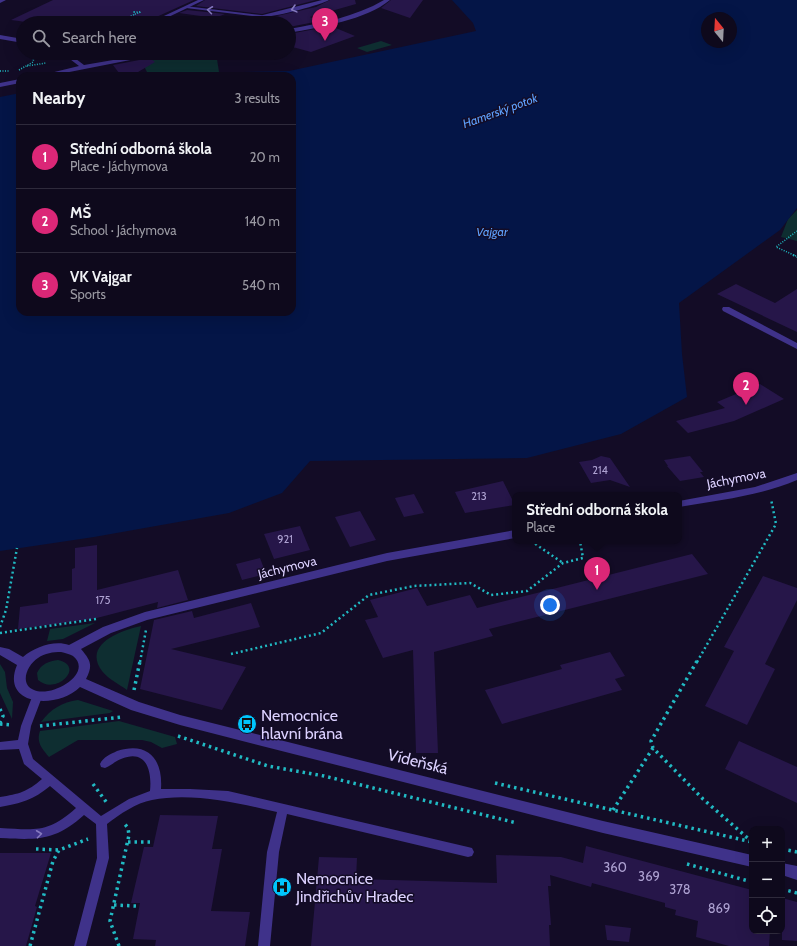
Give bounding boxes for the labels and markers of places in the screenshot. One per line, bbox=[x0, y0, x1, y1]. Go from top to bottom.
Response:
pin: 3 bbox=[312, 8, 338, 41]
pin: 2 bbox=[733, 372, 759, 405]
pin: 1 bbox=[584, 557, 610, 590]
place label: Nemocnice hlavní brána bbox=[261, 706, 343, 743]
bus stop icon: Nemocnice hlavní brána bbox=[236, 713, 258, 735]
place label: Nemocnice Jindřichův Hradec bbox=[295, 869, 414, 906]
hospital icon: Nemocnice Jindřichův Hradec bbox=[271, 876, 293, 898]

